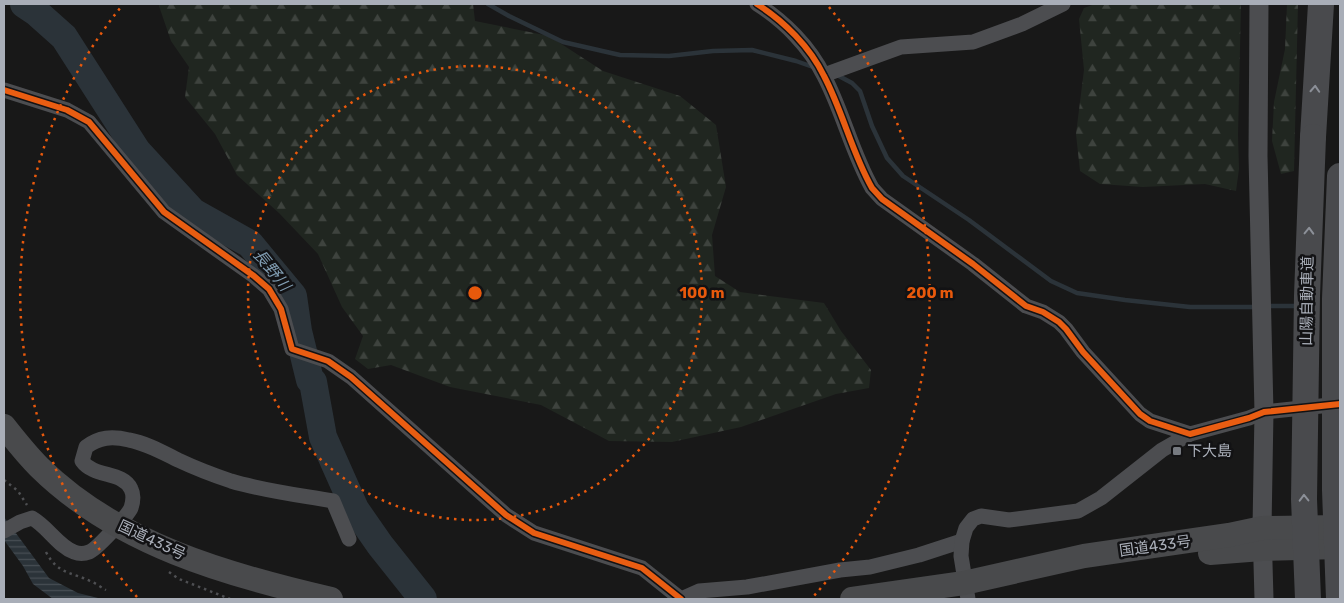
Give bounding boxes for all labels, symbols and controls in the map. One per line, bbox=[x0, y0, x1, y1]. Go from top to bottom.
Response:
one-way arrow bbox=[1310, 84, 1321, 92]
one-way arrow bbox=[1304, 226, 1314, 234]
water label: 長野川 bbox=[250, 245, 296, 296]
street label: 山陽自動車道 bbox=[1297, 256, 1317, 346]
centre of rings bbox=[466, 284, 484, 302]
text: 100 m bbox=[680, 284, 724, 302]
text: 200 m bbox=[906, 284, 954, 302]
place label: 下大島 bbox=[1187, 442, 1232, 460]
marker: 下大島 bbox=[1171, 445, 1183, 457]
one-way arrow bbox=[1299, 494, 1309, 502]
street label: 国道433号 bbox=[115, 517, 189, 563]
street label: 国道433号 bbox=[1118, 532, 1192, 560]

